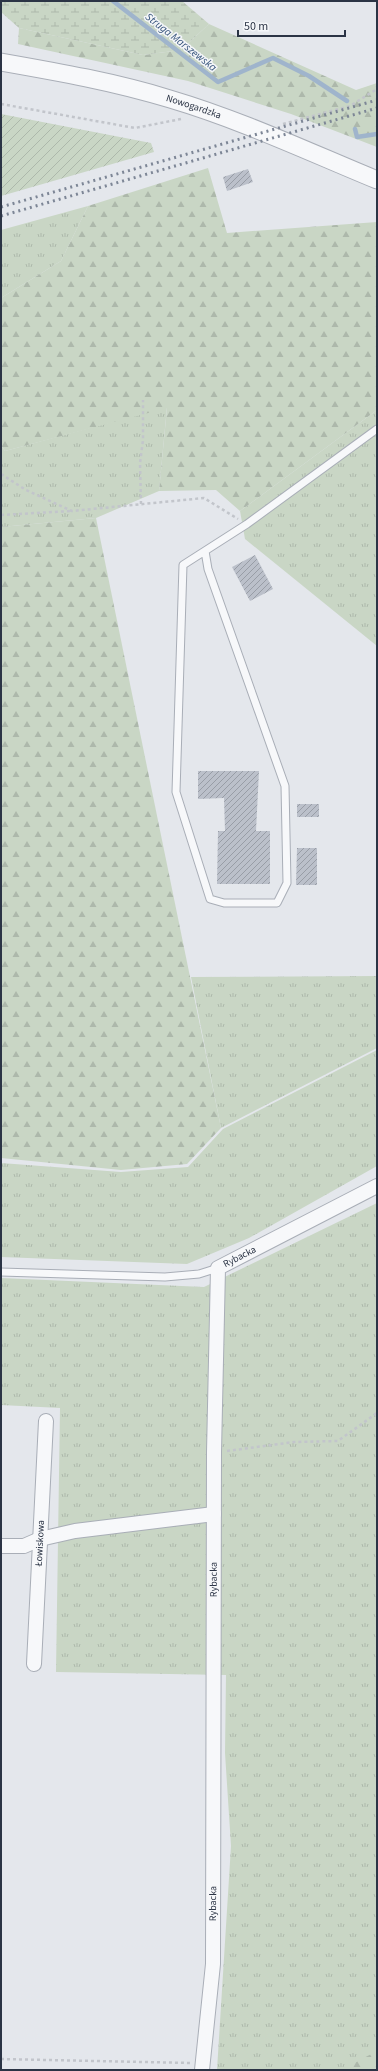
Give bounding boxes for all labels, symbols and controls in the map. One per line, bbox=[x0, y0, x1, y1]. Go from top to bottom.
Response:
water label: Struga Marszewska bbox=[142, 9, 220, 75]
scale bar bbox=[238, 12, 345, 38]
text: 50 m bbox=[244, 18, 268, 35]
street label: Nowogardzka bbox=[164, 91, 223, 122]
street label: Rybacka bbox=[221, 1243, 259, 1271]
street label: Łowiskowa bbox=[32, 1520, 48, 1568]
street label: Rybacka bbox=[207, 1562, 221, 1597]
street label: Rybacka bbox=[206, 1886, 220, 1921]

